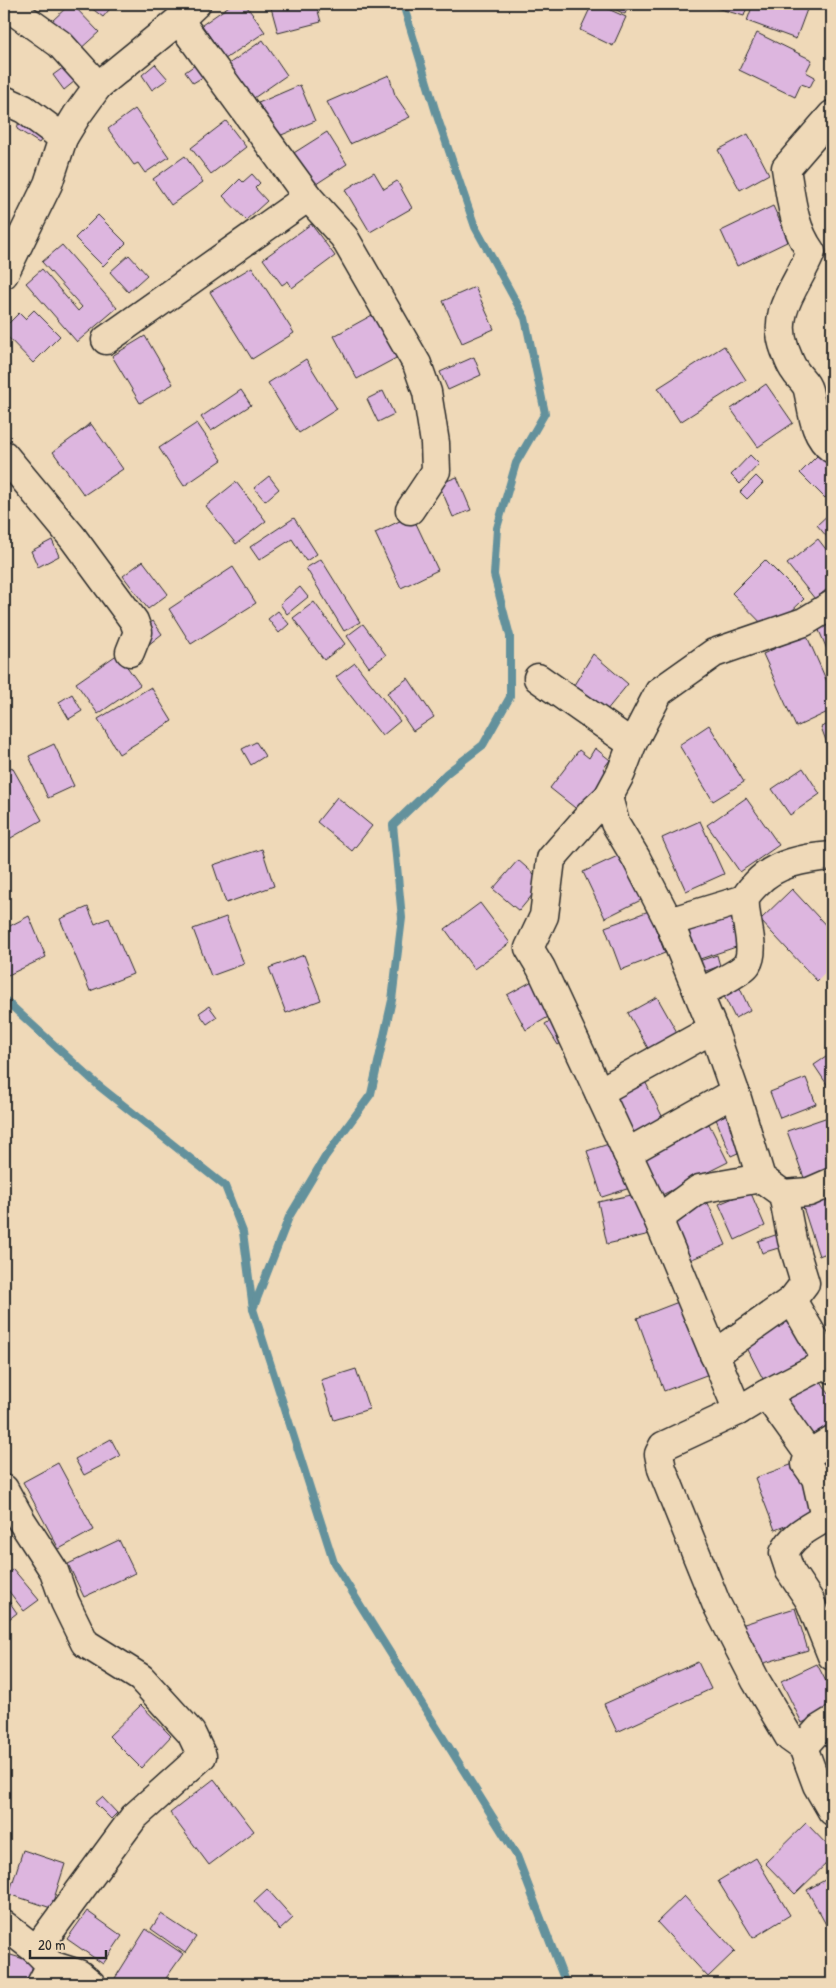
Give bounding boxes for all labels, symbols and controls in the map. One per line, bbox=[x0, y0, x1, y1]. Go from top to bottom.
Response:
scale bar bbox=[30, 1928, 106, 1960]
text: 20 m bbox=[38, 1934, 65, 1955]

